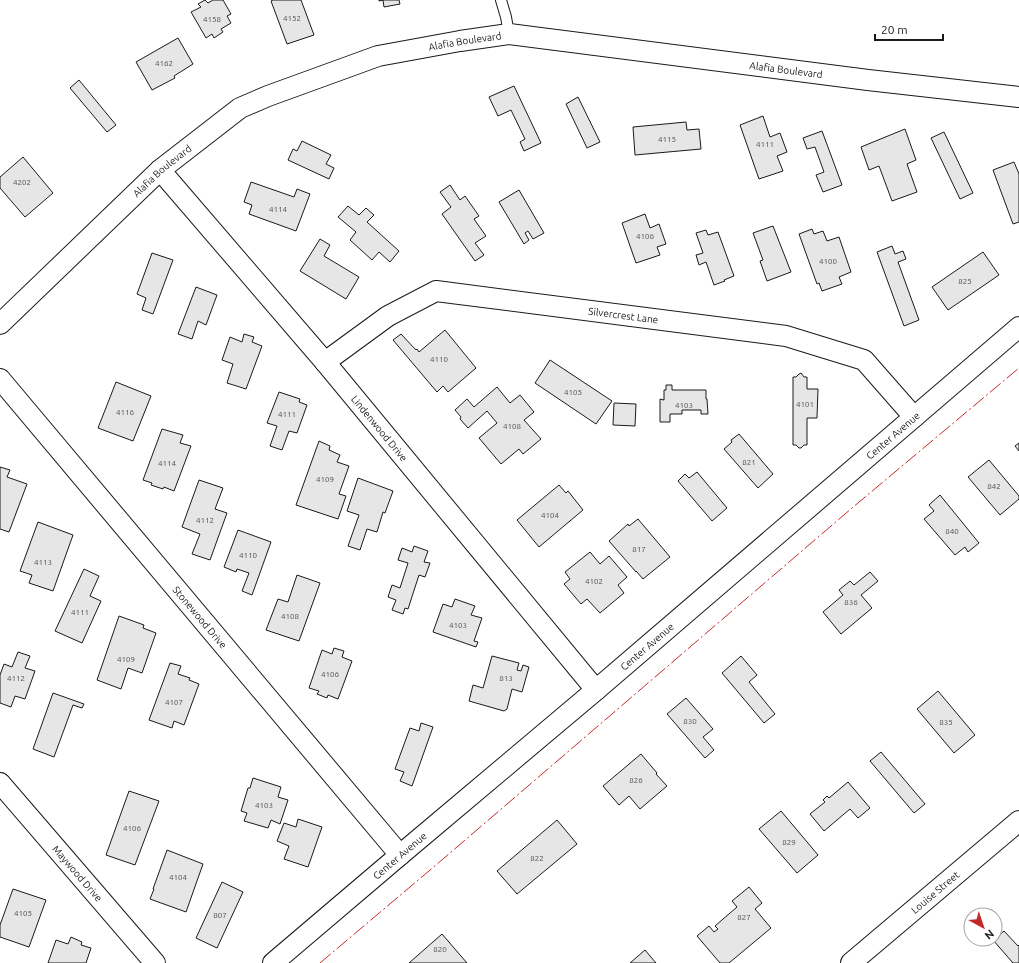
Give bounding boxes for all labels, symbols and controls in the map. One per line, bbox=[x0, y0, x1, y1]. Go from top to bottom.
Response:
house number: 4152 bbox=[283, 14, 301, 23]
house number: 4158 bbox=[203, 15, 222, 24]
scale bar bbox=[875, 16, 943, 42]
text: 20 m bbox=[881, 23, 908, 36]
street label: Alafia Boulevard bbox=[428, 30, 502, 52]
house number: 4162 bbox=[155, 59, 173, 68]
street label: Alafia Boulevard bbox=[749, 59, 823, 80]
house number: 4115 bbox=[658, 135, 676, 144]
house number: 4111 bbox=[756, 140, 774, 149]
street label: Alafia Boulevard bbox=[130, 142, 193, 199]
house number: 4202 bbox=[13, 178, 31, 187]
house number: 4114 bbox=[269, 205, 288, 214]
house number: 4106 bbox=[636, 232, 655, 241]
house number: 4100 bbox=[819, 257, 838, 266]
house number: 825 bbox=[958, 277, 972, 286]
street label: Silvercrest Lane bbox=[588, 305, 659, 325]
house number: 4110 bbox=[430, 355, 449, 364]
house number: 4105 bbox=[564, 388, 582, 397]
street label: Lindenwood Drive bbox=[349, 393, 410, 463]
house number: 4101 bbox=[796, 400, 814, 409]
house number: 4103 bbox=[675, 401, 693, 410]
house number: 4116 bbox=[116, 408, 135, 417]
street label: Center Avenue bbox=[864, 409, 922, 461]
house number: 4111 bbox=[278, 410, 296, 419]
house number: 4108 bbox=[503, 422, 522, 431]
house number: 821 bbox=[742, 458, 756, 467]
house number: 4114 bbox=[158, 459, 177, 468]
house number: 4109 bbox=[316, 475, 334, 484]
house number: 842 bbox=[987, 482, 1001, 491]
house number: 4104 bbox=[541, 511, 560, 520]
house number: 4112 bbox=[196, 516, 214, 525]
house number: 840 bbox=[945, 527, 959, 536]
house number: 817 bbox=[632, 545, 646, 554]
house number: 4110 bbox=[239, 551, 258, 560]
house number: 4113 bbox=[34, 558, 52, 567]
house number: 4102 bbox=[585, 577, 603, 586]
street label: Stonewood Drive bbox=[171, 584, 229, 650]
house number: 836 bbox=[844, 598, 858, 607]
house number: 4111 bbox=[71, 608, 89, 617]
house number: 4108 bbox=[281, 612, 300, 621]
street label: Center Avenue bbox=[618, 620, 676, 672]
house number: 4103 bbox=[449, 621, 467, 630]
house number: 4109 bbox=[117, 655, 135, 664]
house number: 4106 bbox=[321, 670, 340, 679]
house number: 4112 bbox=[7, 674, 25, 683]
house number: 813 bbox=[499, 674, 513, 683]
house number: 4107 bbox=[165, 698, 183, 707]
house number: 830 bbox=[683, 717, 697, 726]
house number: 835 bbox=[939, 718, 953, 727]
house number: 826 bbox=[629, 776, 643, 785]
house number: 4103 bbox=[255, 801, 273, 810]
house number: 4106 bbox=[123, 824, 142, 833]
street label: Center Avenue bbox=[370, 830, 428, 881]
house number: 829 bbox=[782, 838, 796, 847]
street label: Maywood Drive bbox=[51, 843, 105, 903]
house number: 822 bbox=[530, 854, 544, 863]
street label: Louise Street bbox=[909, 869, 961, 915]
house number: 4104 bbox=[169, 873, 188, 882]
north arrow bbox=[963, 907, 1003, 947]
house number: 4105 bbox=[14, 909, 32, 918]
house number: 807 bbox=[213, 911, 227, 920]
house number: 827 bbox=[737, 913, 751, 922]
text: N bbox=[982, 927, 996, 942]
house number: 820 bbox=[433, 945, 447, 954]

